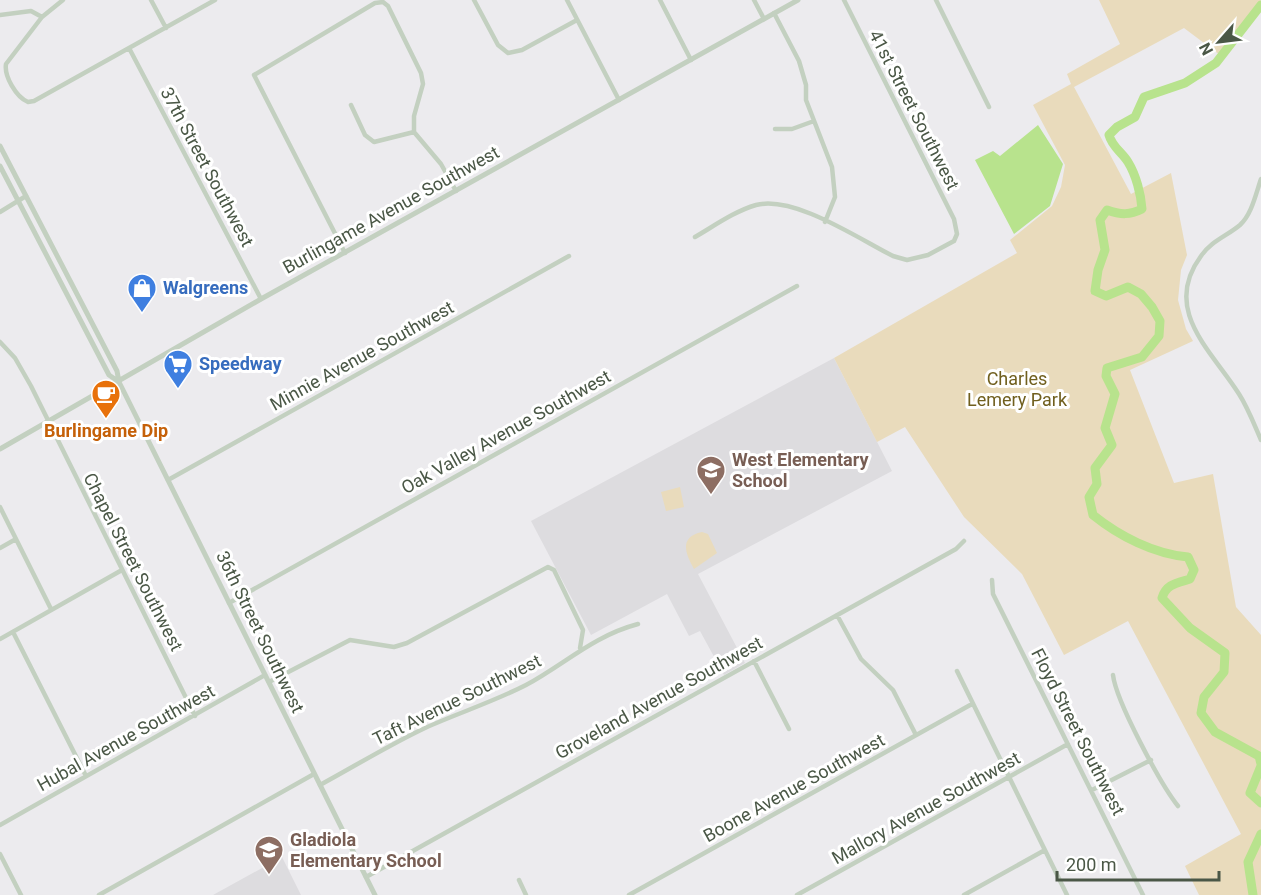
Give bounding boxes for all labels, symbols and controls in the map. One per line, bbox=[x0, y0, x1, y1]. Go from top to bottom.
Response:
north arrow bbox=[1189, 12, 1249, 72]
street label: 41st Street Southwest bbox=[865, 26, 964, 193]
text: N bbox=[1195, 39, 1217, 58]
street label: 37th Street Southwest bbox=[157, 84, 258, 250]
street label: Burlingame Avenue Southwest bbox=[279, 141, 503, 278]
shop icon: Walgreens bbox=[126, 272, 158, 314]
place label: Walgreens bbox=[163, 277, 248, 298]
street label: Minnie Avenue Southwest bbox=[266, 296, 457, 415]
supermarket icon: Speedway bbox=[162, 348, 194, 390]
place label: Speedway bbox=[199, 353, 283, 374]
street label: Oak Valley Avenue Southwest bbox=[397, 365, 614, 498]
park label: Charles Lemery Park bbox=[967, 368, 1068, 410]
cafe icon: Burlingame Dip bbox=[90, 378, 122, 420]
place label: Burlingame Dip bbox=[44, 420, 168, 441]
place label: West Elementary School bbox=[732, 449, 869, 491]
school or university icon: West Elementary School bbox=[695, 454, 727, 496]
street label: Chapel Street Southwest bbox=[79, 469, 188, 654]
street label: 36th Street Southwest bbox=[212, 547, 309, 716]
street label: Groveland Avenue Southwest bbox=[552, 632, 766, 763]
street label: Floyd Street Southwest bbox=[1027, 645, 1130, 819]
street label: Taft Avenue Southwest bbox=[369, 650, 544, 749]
street label: Hubal Avenue Southwest bbox=[33, 680, 218, 795]
street label: Boone Avenue Southwest bbox=[699, 729, 888, 846]
street label: Mallory Avenue Southwest bbox=[828, 747, 1024, 868]
place label: Gladiola Elementary School bbox=[290, 829, 442, 871]
school or university icon: Gladiola Elementary School bbox=[253, 834, 285, 876]
scale bar bbox=[1057, 844, 1219, 882]
text: 200 m bbox=[1066, 854, 1117, 875]

